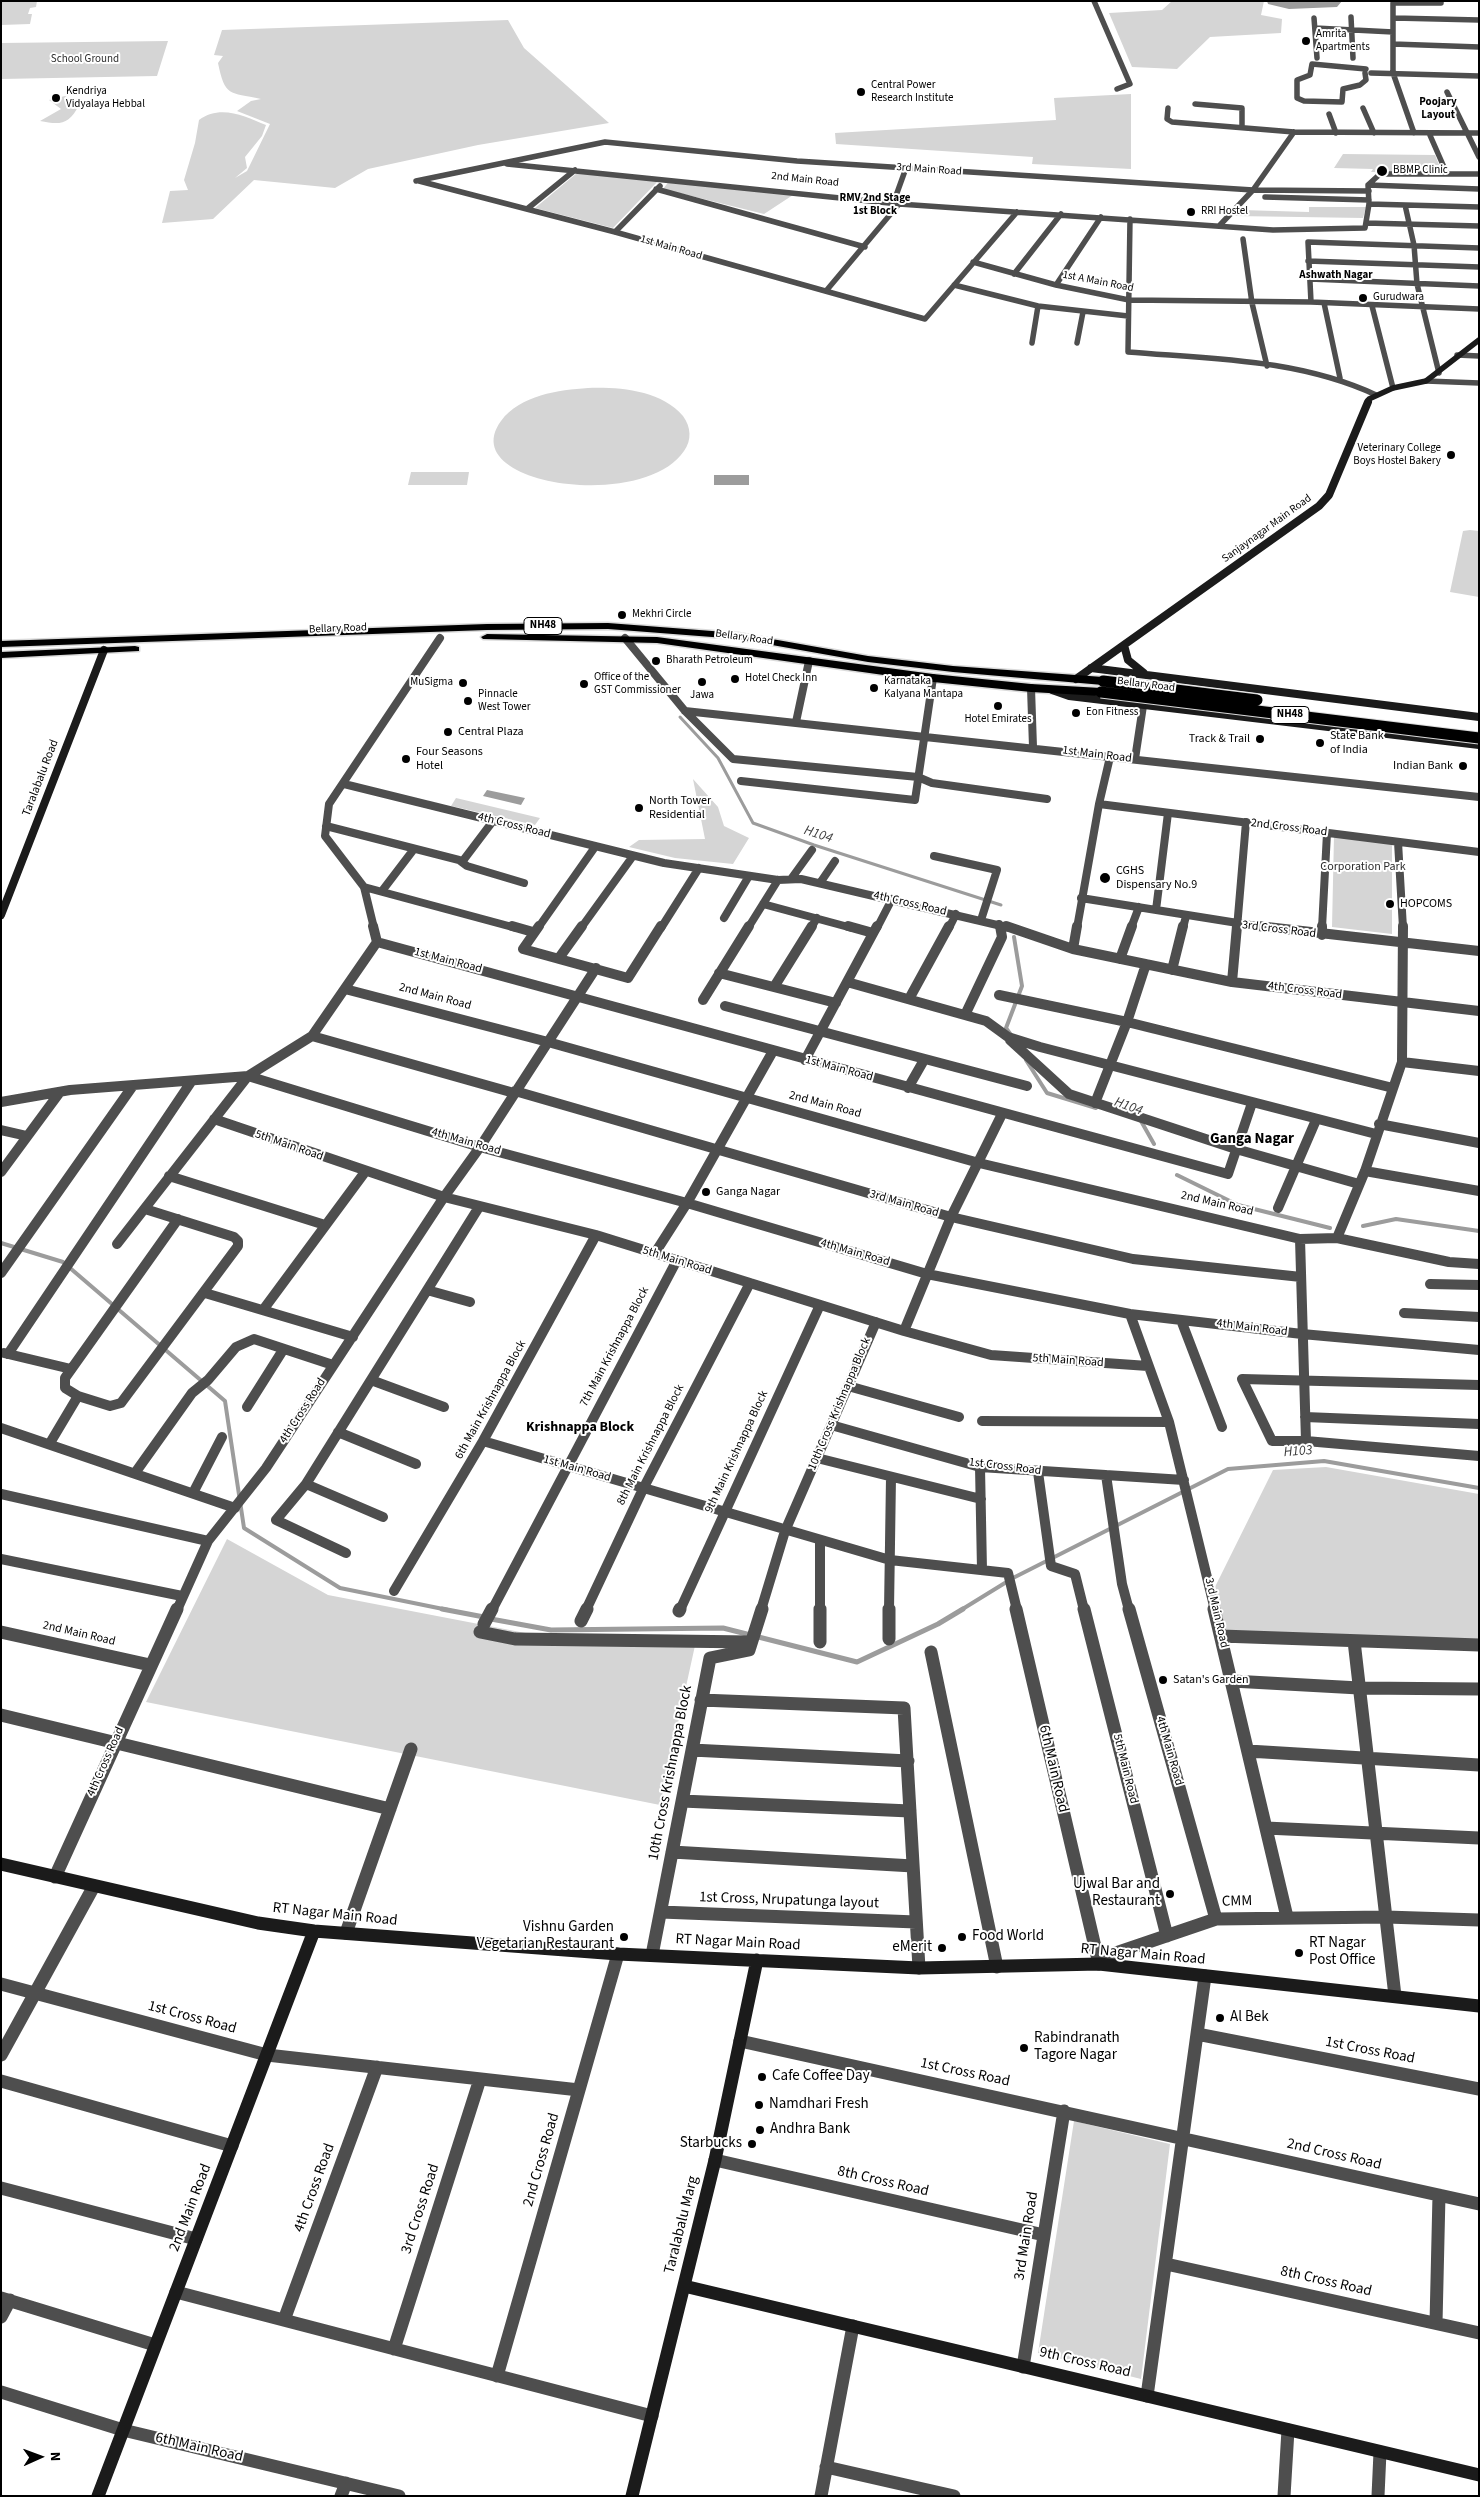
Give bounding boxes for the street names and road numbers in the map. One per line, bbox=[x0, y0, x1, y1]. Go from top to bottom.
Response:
street label: 3rd Main Road bbox=[896, 161, 962, 179]
street label: 2nd Main Road bbox=[771, 170, 839, 190]
street label: 1st Main Road bbox=[638, 233, 704, 263]
street label: 1st A Main Road bbox=[1061, 269, 1135, 295]
street label: Sanjaynagar Main Road bbox=[1220, 492, 1314, 566]
road number: NH48 bbox=[524, 618, 562, 634]
street label: Bellary Road bbox=[309, 621, 367, 637]
street label: Bellary Road bbox=[714, 627, 774, 649]
street label: Bellary Road bbox=[1116, 675, 1176, 695]
road number: NH48 bbox=[1271, 706, 1309, 724]
street label: Taralabalu Road bbox=[20, 738, 62, 818]
street label: 1st Main Road bbox=[1062, 744, 1132, 766]
street label: 4th Cross Road bbox=[476, 810, 552, 842]
street label: 2nd Cross Road bbox=[1250, 816, 1328, 840]
street label: 4th Cross Road bbox=[872, 889, 948, 919]
street label: 3rd Cross Road bbox=[1241, 918, 1317, 942]
street label: 1st Main Road bbox=[412, 945, 484, 977]
street label: 4th Cross Road bbox=[1267, 979, 1343, 1003]
street label: 2nd Main Road bbox=[397, 980, 473, 1014]
street label: 1st Main Road bbox=[803, 1053, 875, 1085]
street label: 2nd Main Road bbox=[787, 1088, 863, 1122]
street label: 4th Main Road bbox=[430, 1125, 502, 1159]
street label: 5th Main Road bbox=[253, 1128, 325, 1164]
street label: 3rd Main Road bbox=[868, 1187, 940, 1221]
street label: 2nd Main Road bbox=[1179, 1189, 1255, 1219]
street label: 4th Main Road bbox=[819, 1236, 891, 1270]
street label: 5th Main Road bbox=[641, 1244, 713, 1278]
street label: 7th Main Krishnappa Block bbox=[577, 1285, 653, 1409]
street label: 4th Main Road bbox=[1216, 1317, 1288, 1339]
street label: 10th Cross Krishnappa Block bbox=[806, 1336, 874, 1472]
street label: 6th Main Krishnappa Block bbox=[452, 1338, 530, 1462]
street label: 5th Main Road bbox=[1032, 1351, 1104, 1371]
street label: 4th Cross Road bbox=[277, 1376, 329, 1446]
street label: 8th Main Krishnappa Block bbox=[614, 1382, 688, 1508]
street label: 9th Main Krishnappa Block bbox=[702, 1388, 772, 1516]
street label: 1st Main Road bbox=[542, 1452, 612, 1486]
street label: 1st Cross Road bbox=[968, 1455, 1042, 1479]
street label: 3rd Main Road bbox=[1201, 1577, 1231, 1649]
street label: 2nd Main Road bbox=[41, 1619, 117, 1649]
street label: 10th Cross Krishnappa Block bbox=[645, 1684, 697, 1862]
street label: 4th Main Road bbox=[1152, 1715, 1186, 1787]
street label: 6th Main Road bbox=[1034, 1724, 1072, 1814]
street label: 4th Cross Road bbox=[84, 1725, 128, 1799]
street label: 5th Main Road bbox=[1109, 1733, 1141, 1805]
street label: 1st Cross, Nrupatunga layout bbox=[699, 1889, 879, 1913]
street label: CMM bbox=[1222, 1892, 1252, 1912]
street label: RT Nagar Main Road bbox=[272, 1900, 398, 1930]
street label: RT Nagar Main Road bbox=[675, 1931, 801, 1955]
street label: RT Nagar Main Road bbox=[1080, 1941, 1206, 1969]
street label: 1st Cross Road bbox=[146, 1998, 238, 2038]
street label: 1st Cross Road bbox=[1324, 2033, 1416, 2069]
street label: 1st Cross Road bbox=[919, 2055, 1011, 2091]
street label: 2nd Cross Road bbox=[520, 2111, 564, 2209]
street label: 2nd Cross Road bbox=[1285, 2135, 1383, 2175]
street label: 4th Cross Road bbox=[291, 2141, 339, 2235]
street label: 2nd Main Road bbox=[166, 2162, 216, 2254]
street label: 3rd Cross Road bbox=[398, 2162, 444, 2256]
street label: 8th Cross Road bbox=[836, 2163, 930, 2201]
street label: Taralabalu Marg bbox=[661, 2174, 703, 2276]
street label: 3rd Main Road bbox=[1011, 2190, 1043, 2282]
street label: 8th Cross Road bbox=[1279, 2263, 1373, 2301]
street label: 9th Cross Road bbox=[1038, 2344, 1132, 2382]
street label: 6th Main Road bbox=[154, 2429, 244, 2467]

